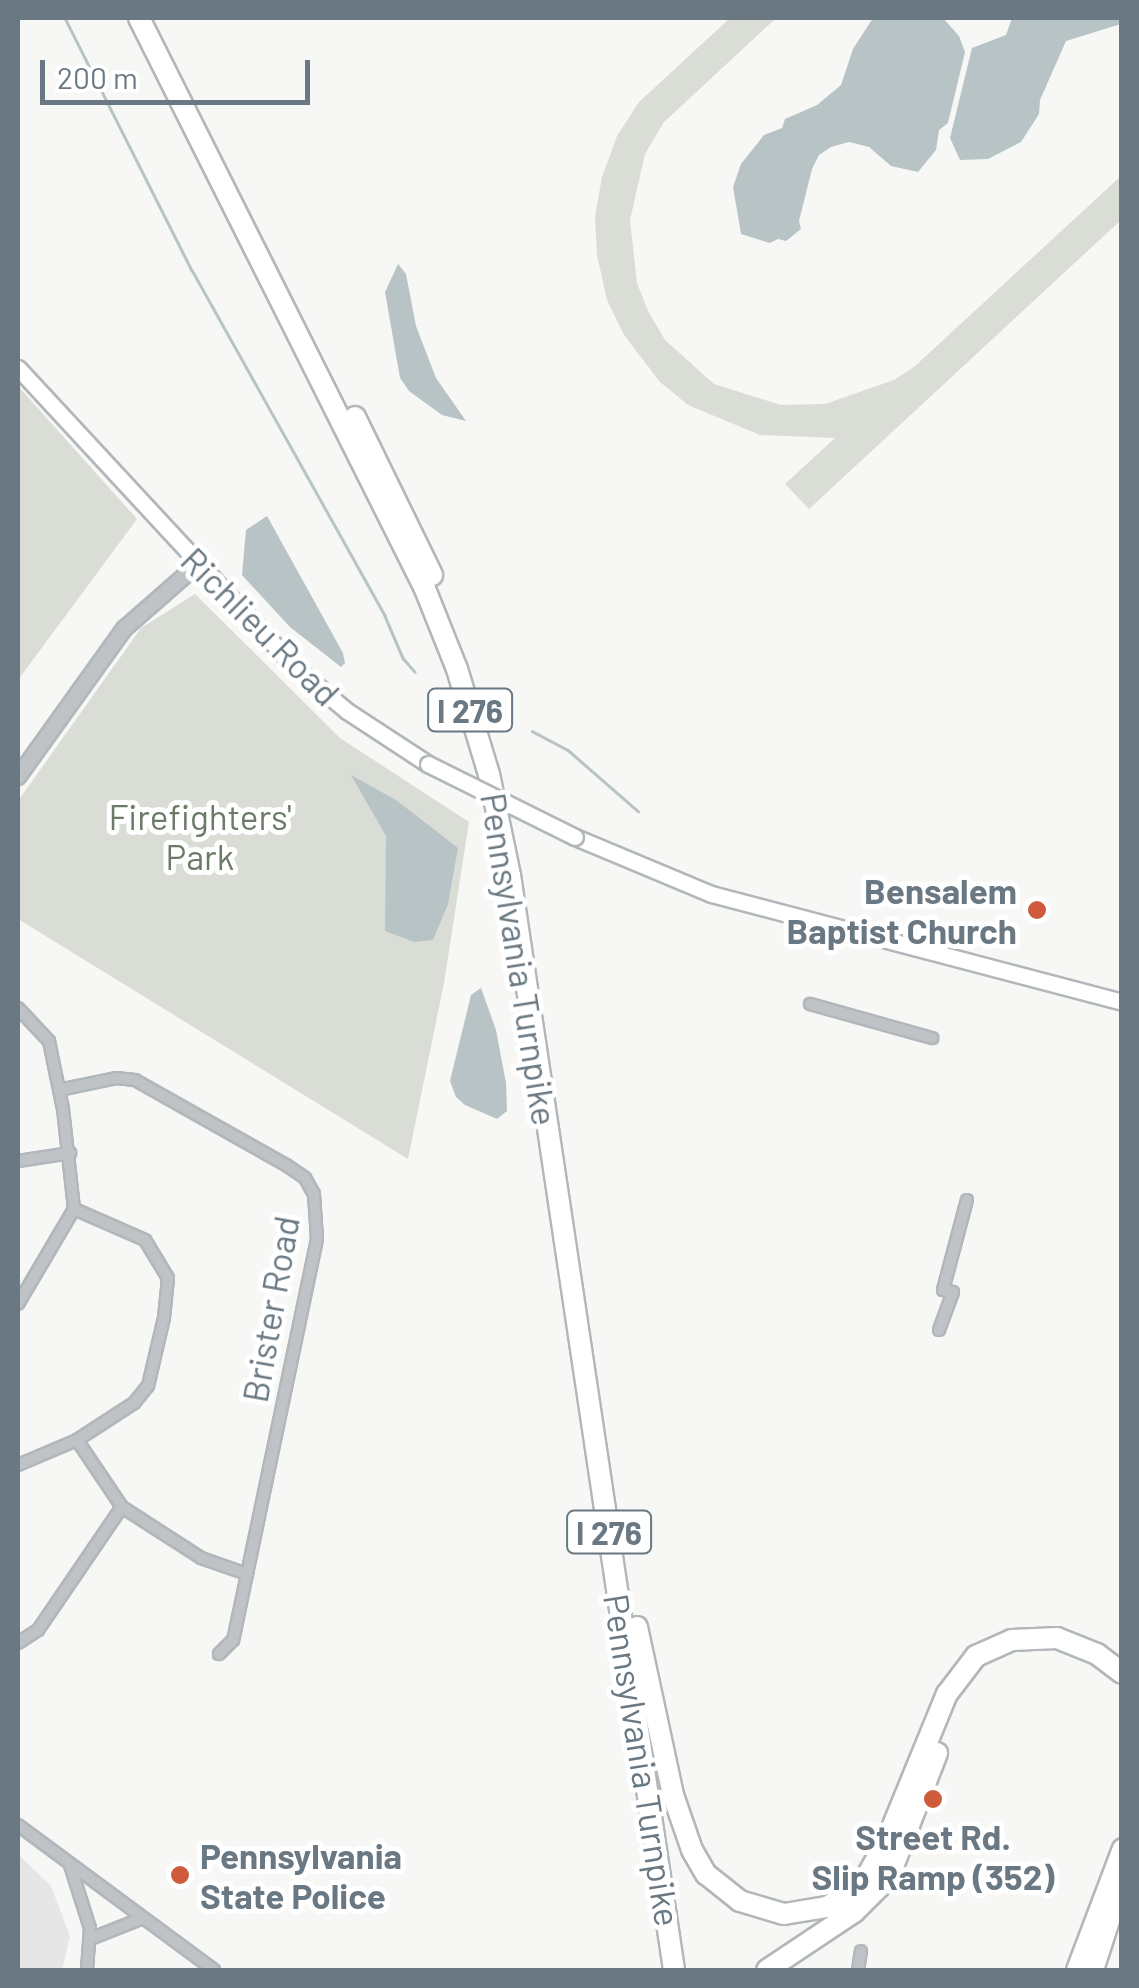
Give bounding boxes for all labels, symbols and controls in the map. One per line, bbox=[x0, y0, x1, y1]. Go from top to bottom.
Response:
scale bar bbox=[45, 40, 315, 102]
text: 200 m bbox=[57, 59, 138, 95]
street label: Richlieu Road bbox=[173, 538, 349, 714]
road number: I 276 bbox=[425, 683, 515, 737]
street label: Pennsylvania Turnpike bbox=[473, 790, 567, 1128]
park label: Firefighters' Park bbox=[108, 795, 292, 877]
place label: Bensalem Baptist Church bbox=[787, 869, 1017, 951]
marker: Bensalem Baptist Church bbox=[1026, 899, 1048, 921]
street label: Brister Road bbox=[233, 1213, 307, 1405]
road number: I 276 bbox=[564, 1505, 654, 1559]
street label: Pennsylvania Turnpike bbox=[596, 1591, 690, 1929]
marker: Street Rd. Slip Ramp (352) bbox=[922, 1788, 944, 1810]
place label: Street Rd. Slip Ramp (352) bbox=[812, 1815, 1054, 1897]
place label: Pennsylvania State Police bbox=[200, 1834, 402, 1916]
marker: Pennsylvania State Police bbox=[169, 1864, 191, 1886]

